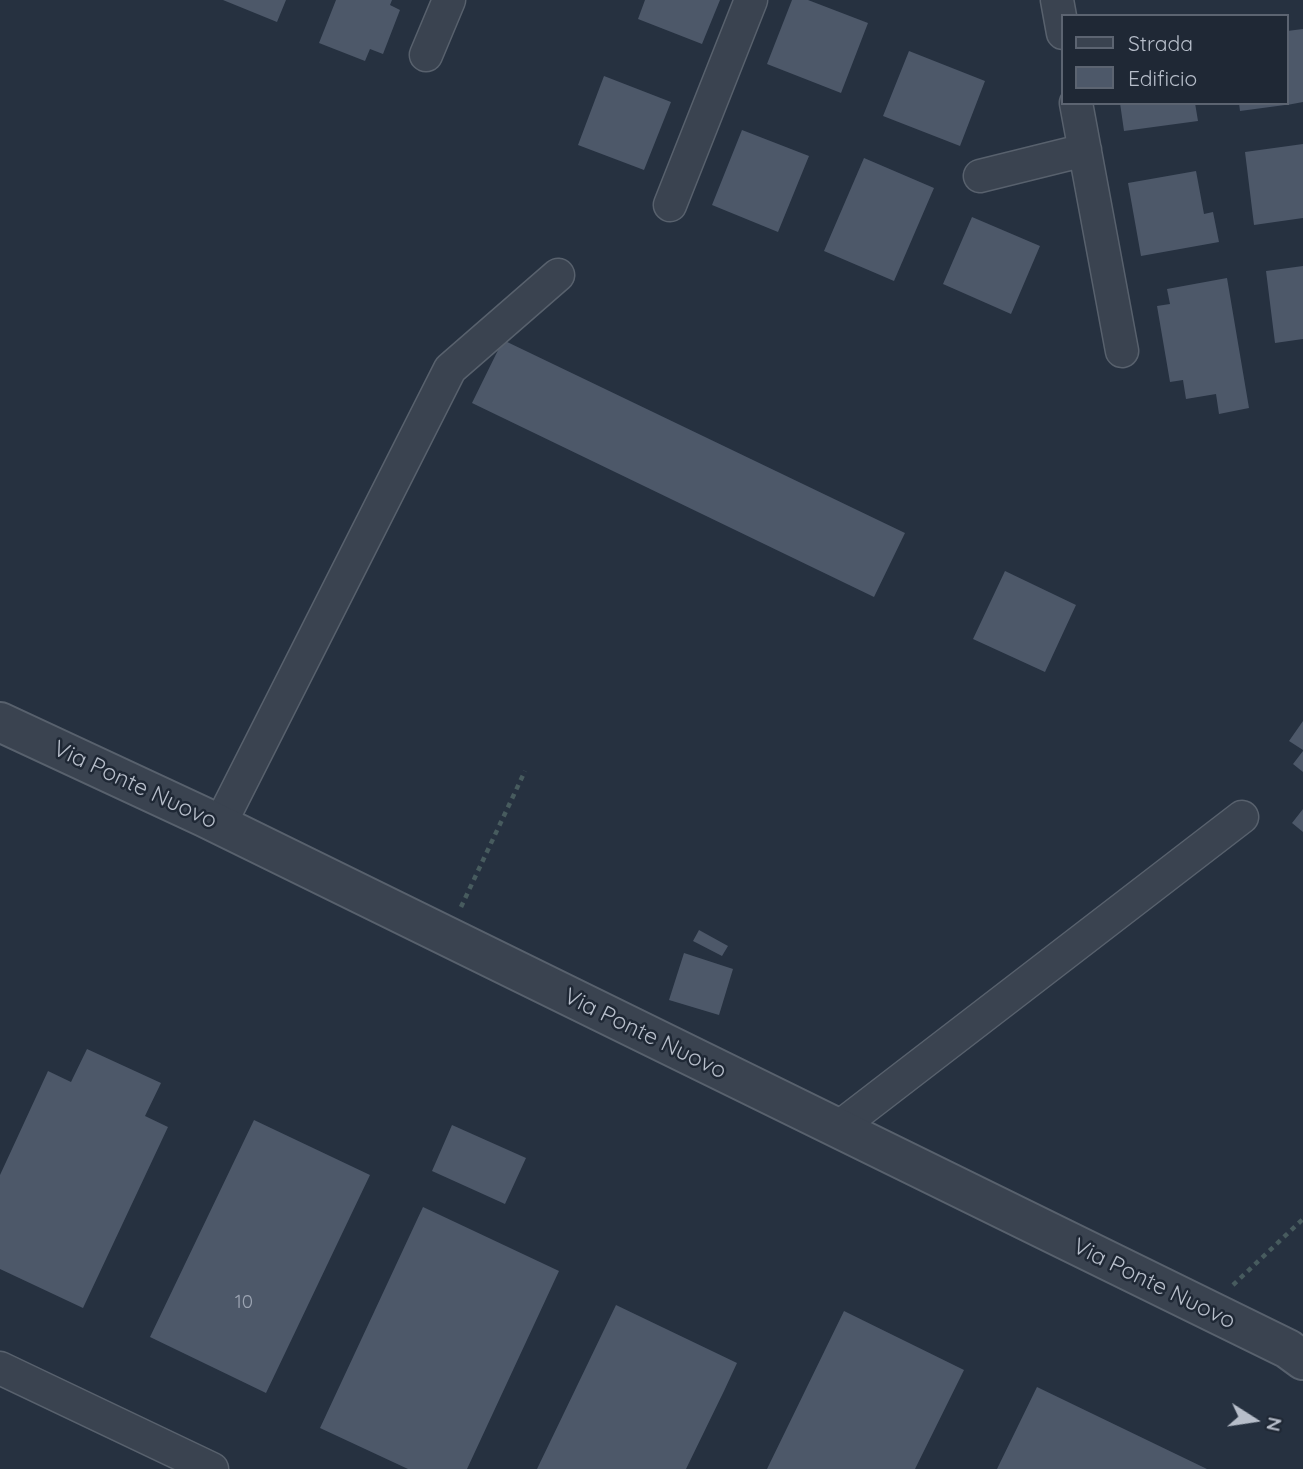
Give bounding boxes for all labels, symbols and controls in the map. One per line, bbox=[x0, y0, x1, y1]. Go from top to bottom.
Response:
legend bbox=[1062, 14, 1289, 105]
text: Strada bbox=[1128, 30, 1193, 56]
text: Edificio bbox=[1128, 65, 1197, 91]
street label: Via Ponte Nuovo bbox=[49, 735, 221, 835]
street label: Via Ponte Nuovo bbox=[559, 983, 731, 1085]
street label: Via Ponte Nuovo bbox=[1068, 1233, 1240, 1335]
house number: 10 bbox=[235, 1291, 253, 1313]
north arrow bbox=[1219, 1385, 1289, 1455]
text: N bbox=[1261, 1415, 1288, 1434]

